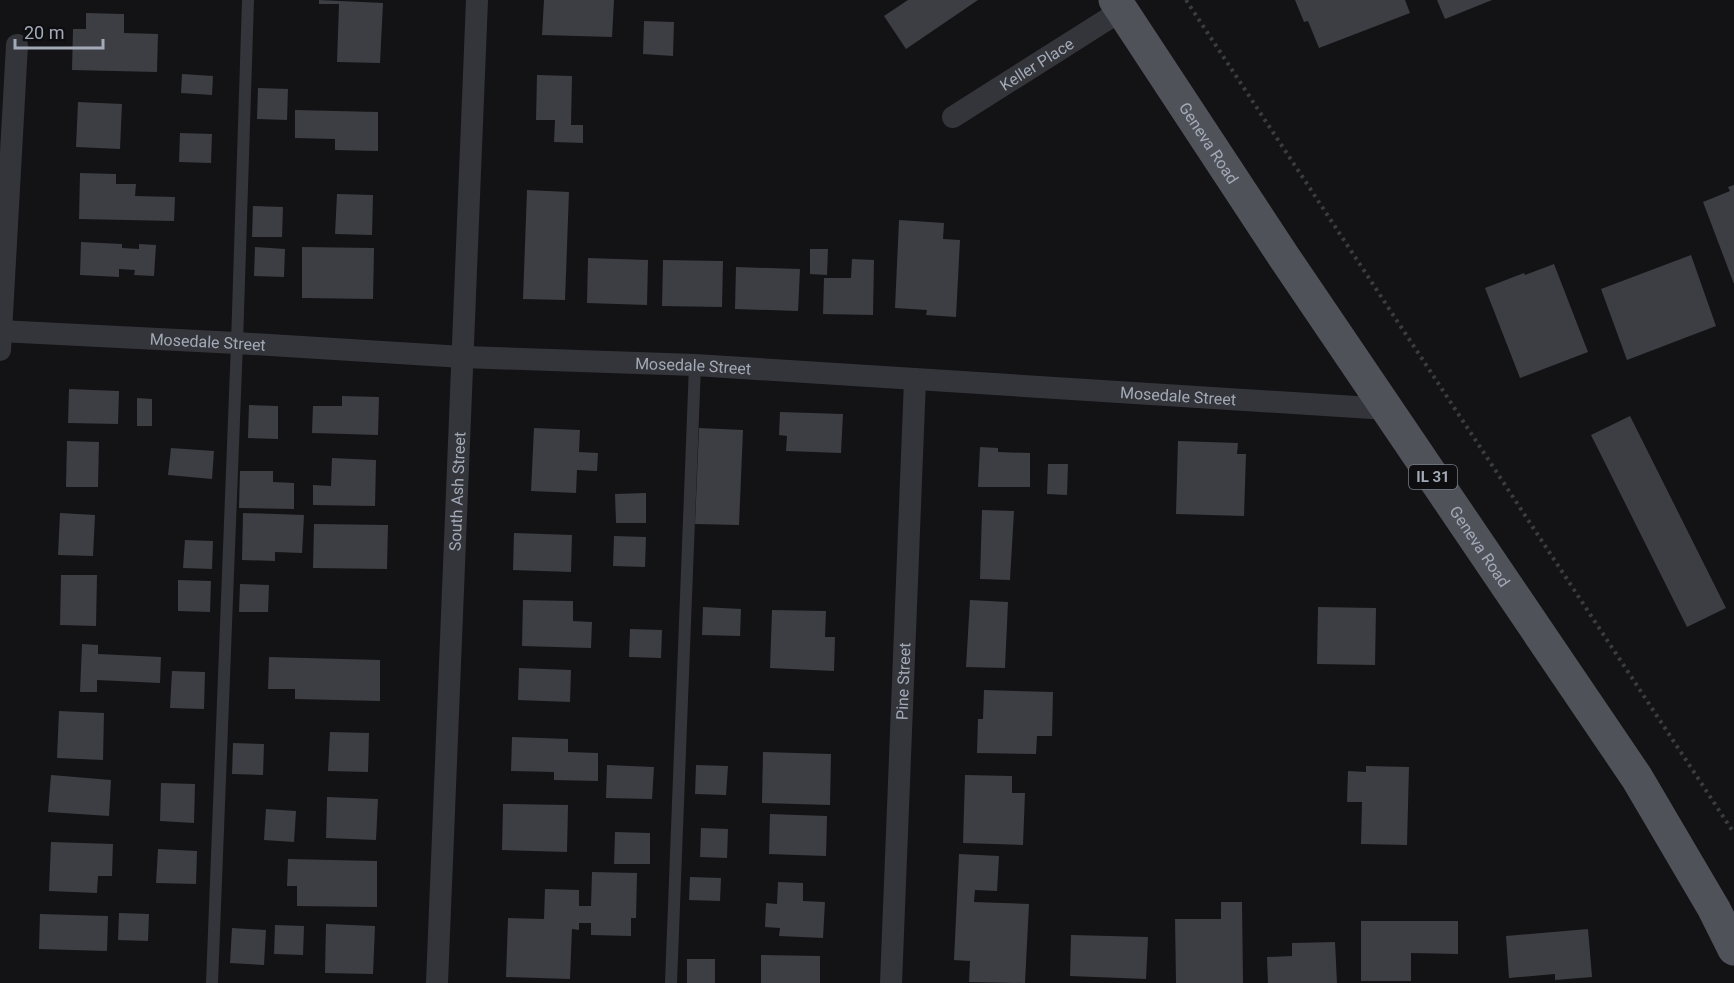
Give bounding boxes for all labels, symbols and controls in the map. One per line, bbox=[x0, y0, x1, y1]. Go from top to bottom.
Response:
scale bar bbox=[15, 12, 104, 50]
text: 20 m bbox=[24, 22, 64, 43]
street label: Keller Place bbox=[996, 34, 1077, 94]
street label: Geneva Road bbox=[1175, 99, 1243, 187]
street label: Mosedale Street bbox=[149, 329, 266, 354]
street label: Mosedale Street bbox=[635, 353, 752, 378]
street label: Mosedale Street bbox=[1120, 383, 1237, 409]
street label: South Ash Street bbox=[445, 431, 469, 551]
road number: IL 31 bbox=[1409, 465, 1457, 489]
street label: Geneva Road bbox=[1446, 502, 1514, 590]
street label: Pine Street bbox=[892, 642, 914, 720]

